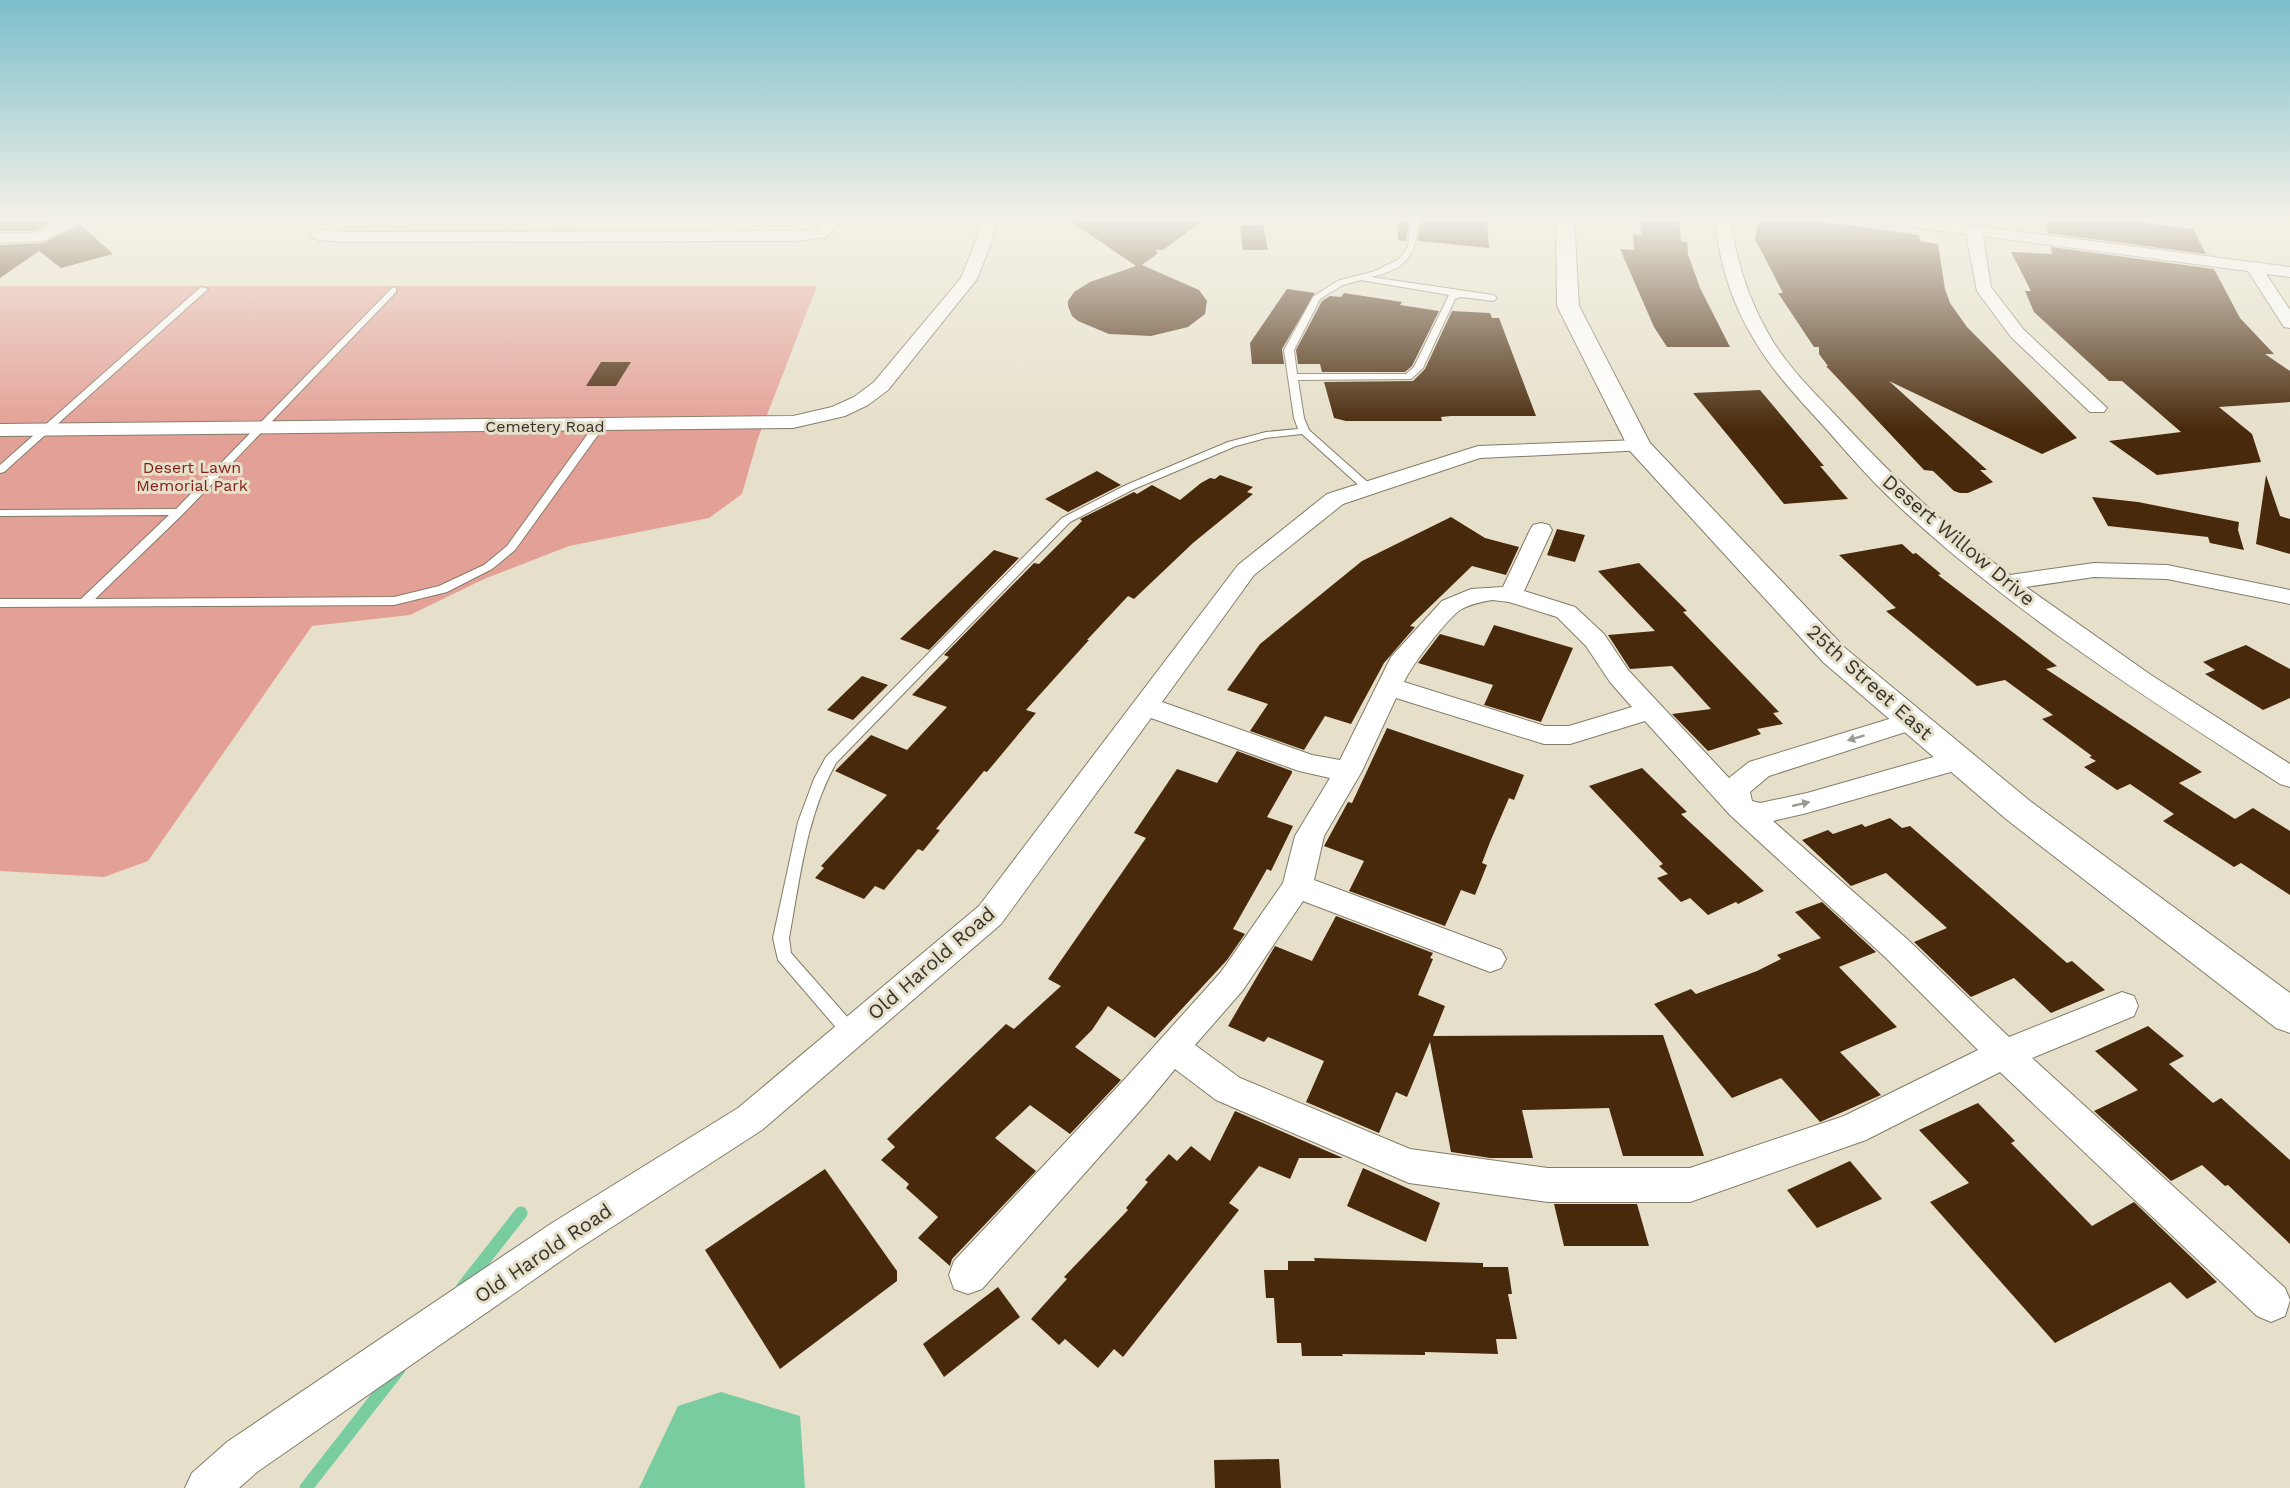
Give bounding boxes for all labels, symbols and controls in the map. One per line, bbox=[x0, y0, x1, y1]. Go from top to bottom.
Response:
street label: Cemetery Road bbox=[485, 417, 605, 436]
park label: Desert Lawn Memorial Park bbox=[136, 458, 248, 495]
street label: Desert Willow Drive bbox=[1878, 469, 2040, 611]
street label: 25th Street East bbox=[1802, 619, 1938, 745]
one-way arrow bbox=[1847, 734, 1865, 743]
one-way arrow bbox=[1792, 799, 1811, 809]
street label: Old Harold Road bbox=[863, 901, 999, 1025]
street label: Old Harold Road bbox=[470, 1198, 616, 1308]

